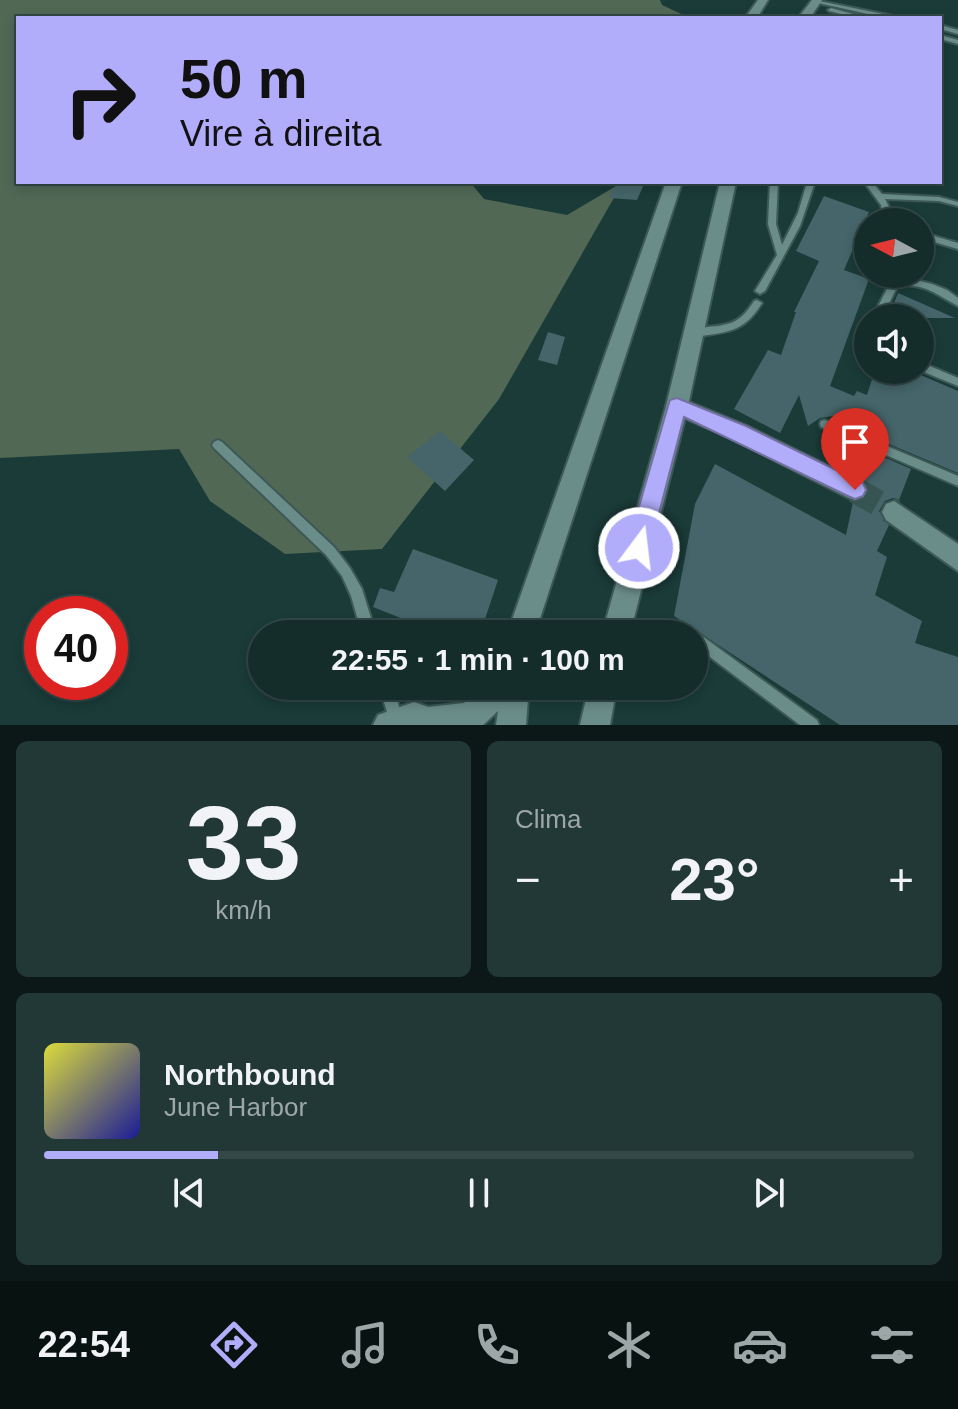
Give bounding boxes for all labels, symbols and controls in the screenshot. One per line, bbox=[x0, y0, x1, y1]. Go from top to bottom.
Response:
text: 50 m bbox=[180, 47, 308, 110]
icon: right bbox=[48, 48, 152, 152]
text: Vire à direita bbox=[180, 113, 381, 154]
north arrow bbox=[854, 208, 934, 288]
map controls bbox=[854, 208, 934, 384]
button: sound bbox=[854, 304, 934, 384]
pin bbox=[821, 408, 889, 490]
icon: arrive bbox=[833, 420, 877, 464]
position arrow bbox=[597, 506, 681, 590]
speed limit sign: 40 bbox=[24, 596, 128, 700]
text: 22:55 · 1 min · 100 m bbox=[331, 643, 625, 676]
text: 33 bbox=[186, 785, 301, 901]
text: Clima bbox=[515, 804, 581, 834]
text: 23° bbox=[669, 846, 760, 913]
text: − bbox=[515, 855, 541, 904]
text: + bbox=[888, 855, 914, 904]
text: km/h bbox=[215, 895, 272, 925]
text: Northbound bbox=[164, 1058, 336, 1091]
text: June Harbor bbox=[164, 1092, 307, 1122]
icon: previous bbox=[167, 1171, 211, 1215]
icon: pause bbox=[457, 1171, 501, 1215]
icon: next bbox=[747, 1171, 791, 1215]
icon: directions bbox=[206, 1317, 262, 1373]
icon: music bbox=[337, 1317, 393, 1373]
icon: phone bbox=[469, 1317, 525, 1373]
icon: climate bbox=[601, 1317, 657, 1373]
icon: car bbox=[732, 1317, 788, 1373]
icon: filters bbox=[864, 1317, 920, 1373]
text: 22:54 bbox=[38, 1324, 130, 1365]

